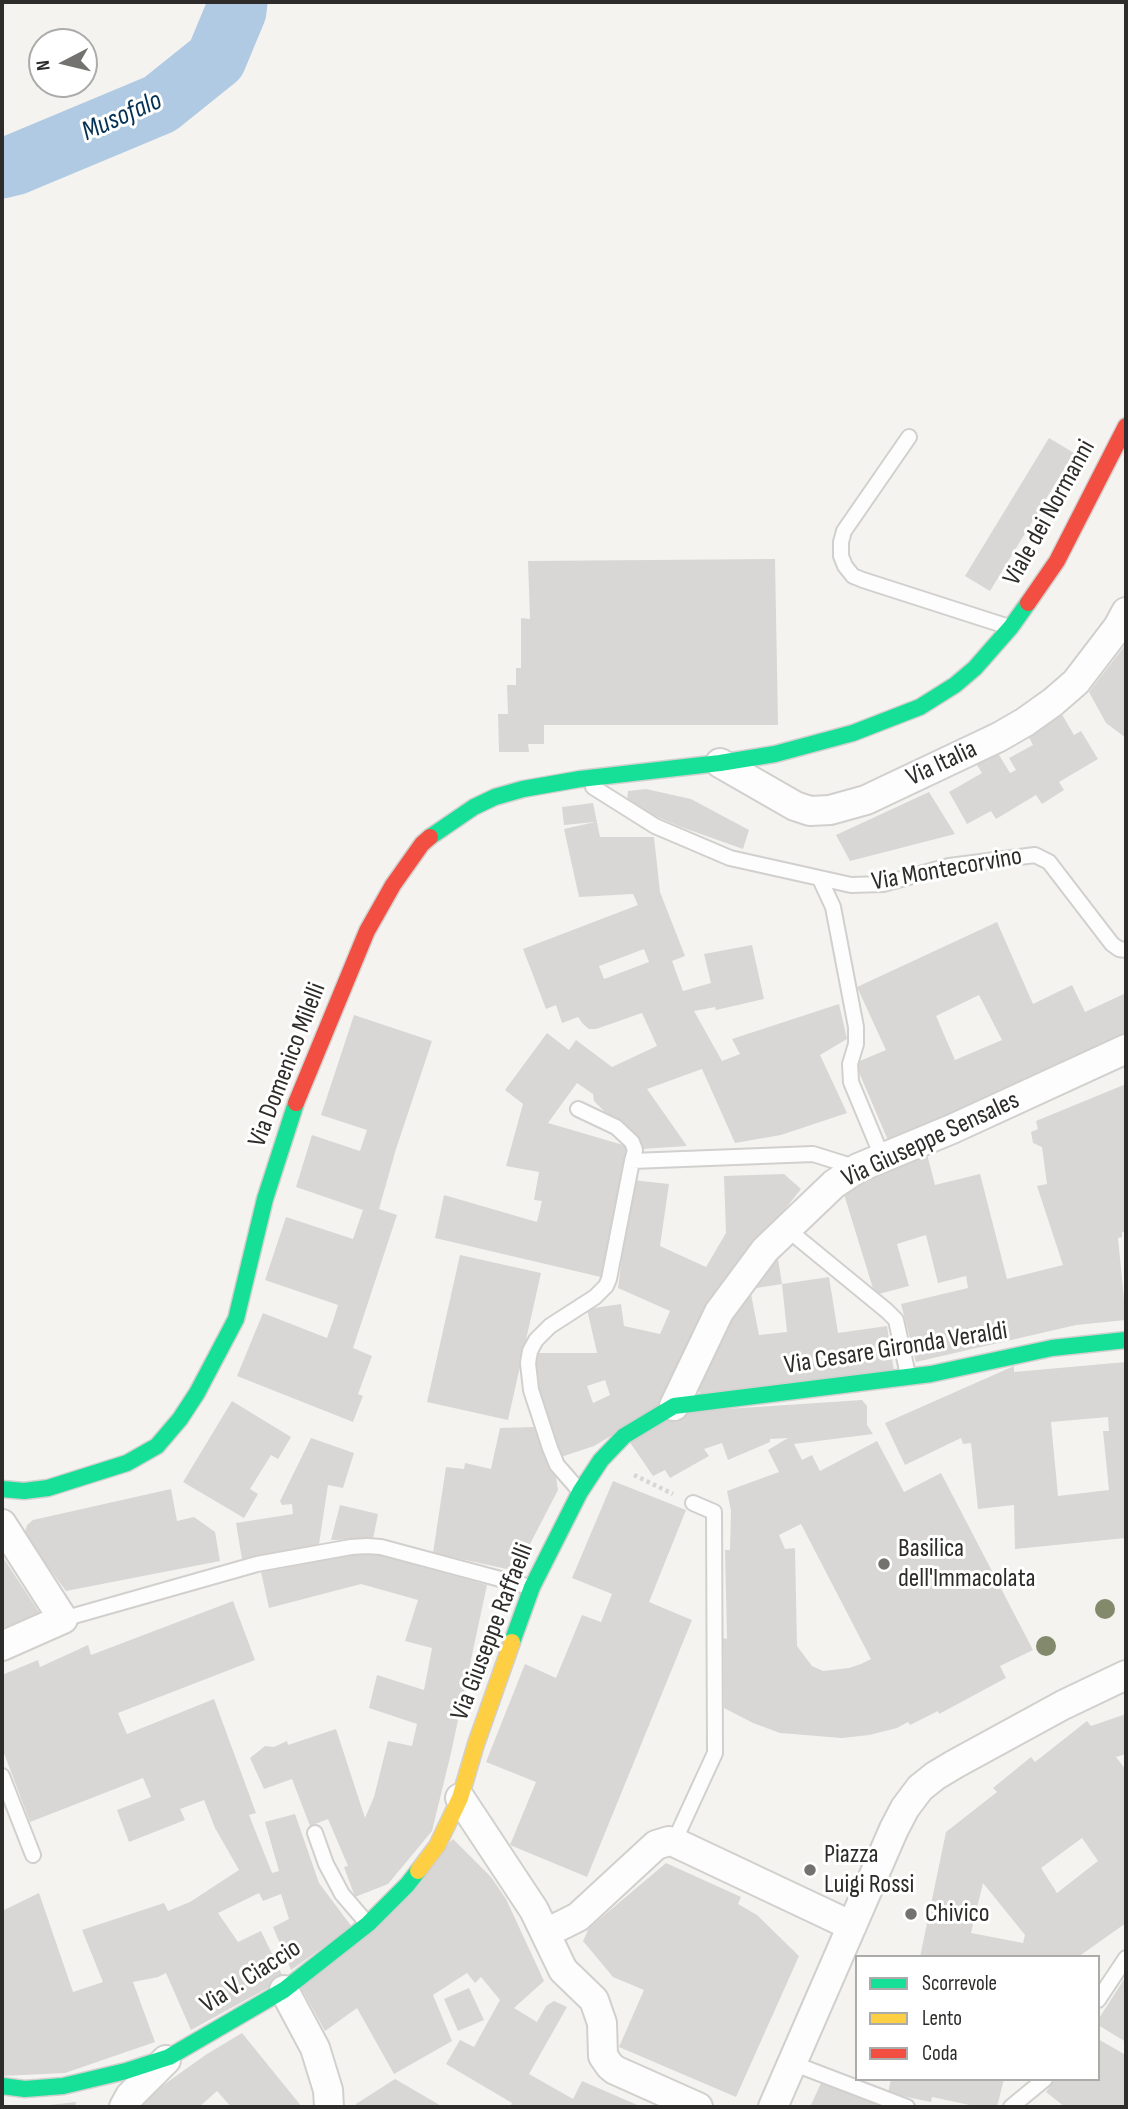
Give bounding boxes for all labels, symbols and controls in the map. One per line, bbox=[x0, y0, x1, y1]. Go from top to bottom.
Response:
north arrow bbox=[28, 28, 98, 98]
text: N bbox=[32, 59, 56, 72]
water label: Musofalo bbox=[77, 85, 167, 149]
street label: Viale dei Normanni bbox=[997, 435, 1103, 591]
street label: Via Italia bbox=[902, 734, 982, 794]
street label: Via Montecorvino bbox=[869, 841, 1025, 899]
street label: Via Domenico Milelli bbox=[242, 979, 334, 1151]
street label: Via Giuseppe Sensales bbox=[837, 1085, 1025, 1195]
street label: Via Cesare Gironda Veraldi bbox=[782, 1316, 1010, 1382]
place label: Basilica dell'Immacolata bbox=[898, 1533, 1035, 1594]
street label: Via Giuseppe Raffaelli bbox=[445, 1539, 541, 1725]
marker: Basilica dell'Immacolata bbox=[876, 1556, 892, 1572]
place label: Piazza Luigi Rossi bbox=[824, 1839, 914, 1900]
marker: Piazza Luigi Rossi bbox=[802, 1862, 818, 1878]
place label: Chivico bbox=[925, 1898, 990, 1930]
marker: Chivico bbox=[903, 1906, 919, 1922]
street label: Via V. Ciaccio bbox=[195, 1933, 307, 2021]
legend bbox=[855, 1955, 1100, 2081]
text: Scorrevole bbox=[922, 1971, 997, 1996]
text: Lento bbox=[922, 2006, 962, 2031]
text: Coda bbox=[922, 2041, 958, 2066]

